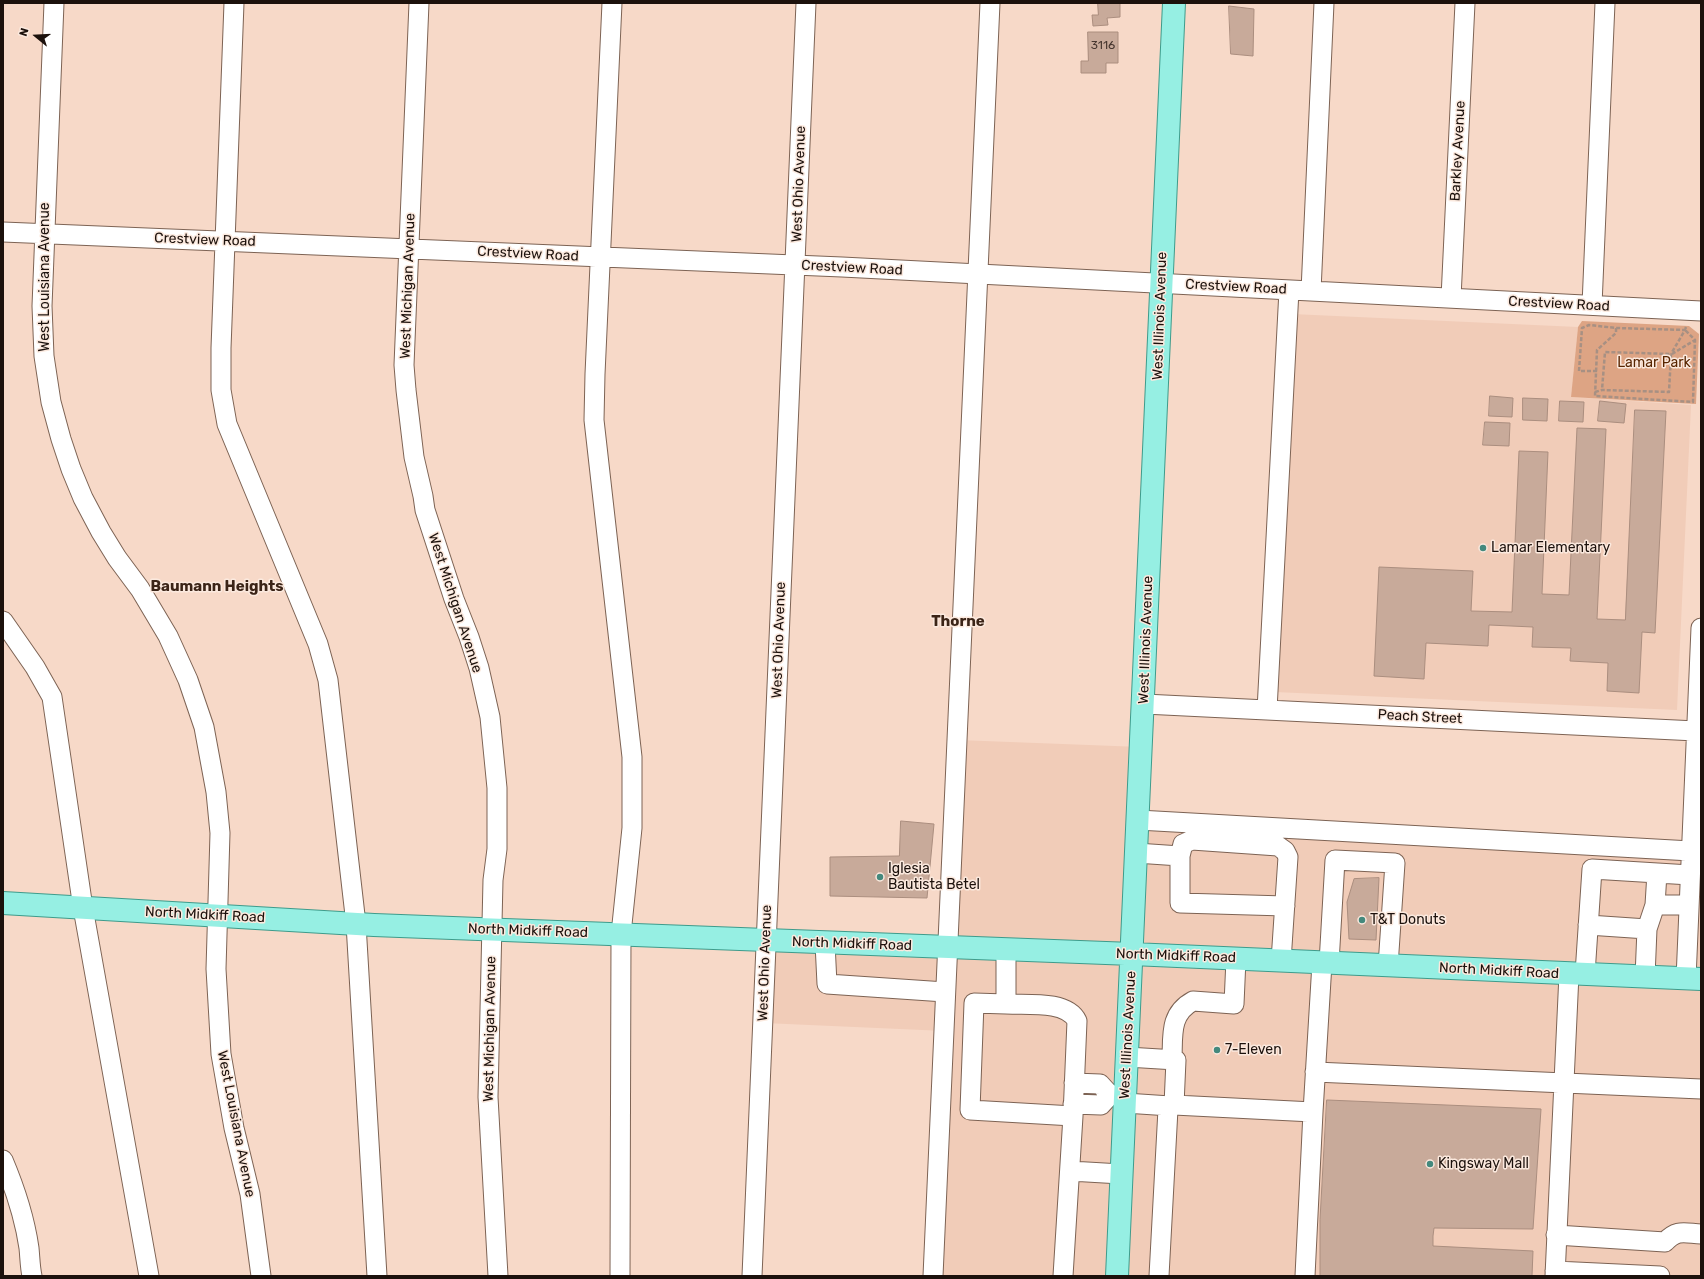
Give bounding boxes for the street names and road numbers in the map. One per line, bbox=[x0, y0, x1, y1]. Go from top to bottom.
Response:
street label: Barkley Avenue bbox=[1447, 100, 1469, 202]
street label: West Ohio Avenue bbox=[789, 125, 809, 243]
street label: West Louisiana Avenue bbox=[37, 202, 53, 352]
street label: West Michigan Avenue bbox=[397, 213, 419, 359]
street label: Crestview Road bbox=[154, 230, 256, 250]
street label: Crestview Road bbox=[477, 243, 579, 265]
street label: West Illinois Avenue bbox=[1149, 252, 1171, 380]
street label: Crestview Road bbox=[801, 257, 903, 279]
street label: Crestview Road bbox=[1185, 276, 1287, 298]
street label: Crestview Road bbox=[1508, 293, 1610, 315]
street label: West Michigan Avenue bbox=[424, 531, 486, 675]
street label: West Illinois Avenue bbox=[1135, 576, 1157, 704]
street label: West Ohio Avenue bbox=[769, 581, 789, 699]
street label: Peach Street bbox=[1377, 706, 1463, 728]
street label: North Midkiff Road bbox=[145, 903, 265, 927]
street label: West Ohio Avenue bbox=[755, 904, 775, 1022]
street label: North Midkiff Road bbox=[468, 921, 588, 941]
street label: North Midkiff Road bbox=[792, 934, 912, 954]
street label: North Midkiff Road bbox=[1116, 946, 1236, 966]
street label: West Michigan Avenue bbox=[480, 956, 500, 1102]
street label: North Midkiff Road bbox=[1439, 959, 1559, 983]
street label: West Illinois Avenue bbox=[1116, 970, 1140, 1100]
street label: West Louisiana Avenue bbox=[214, 1049, 258, 1199]

